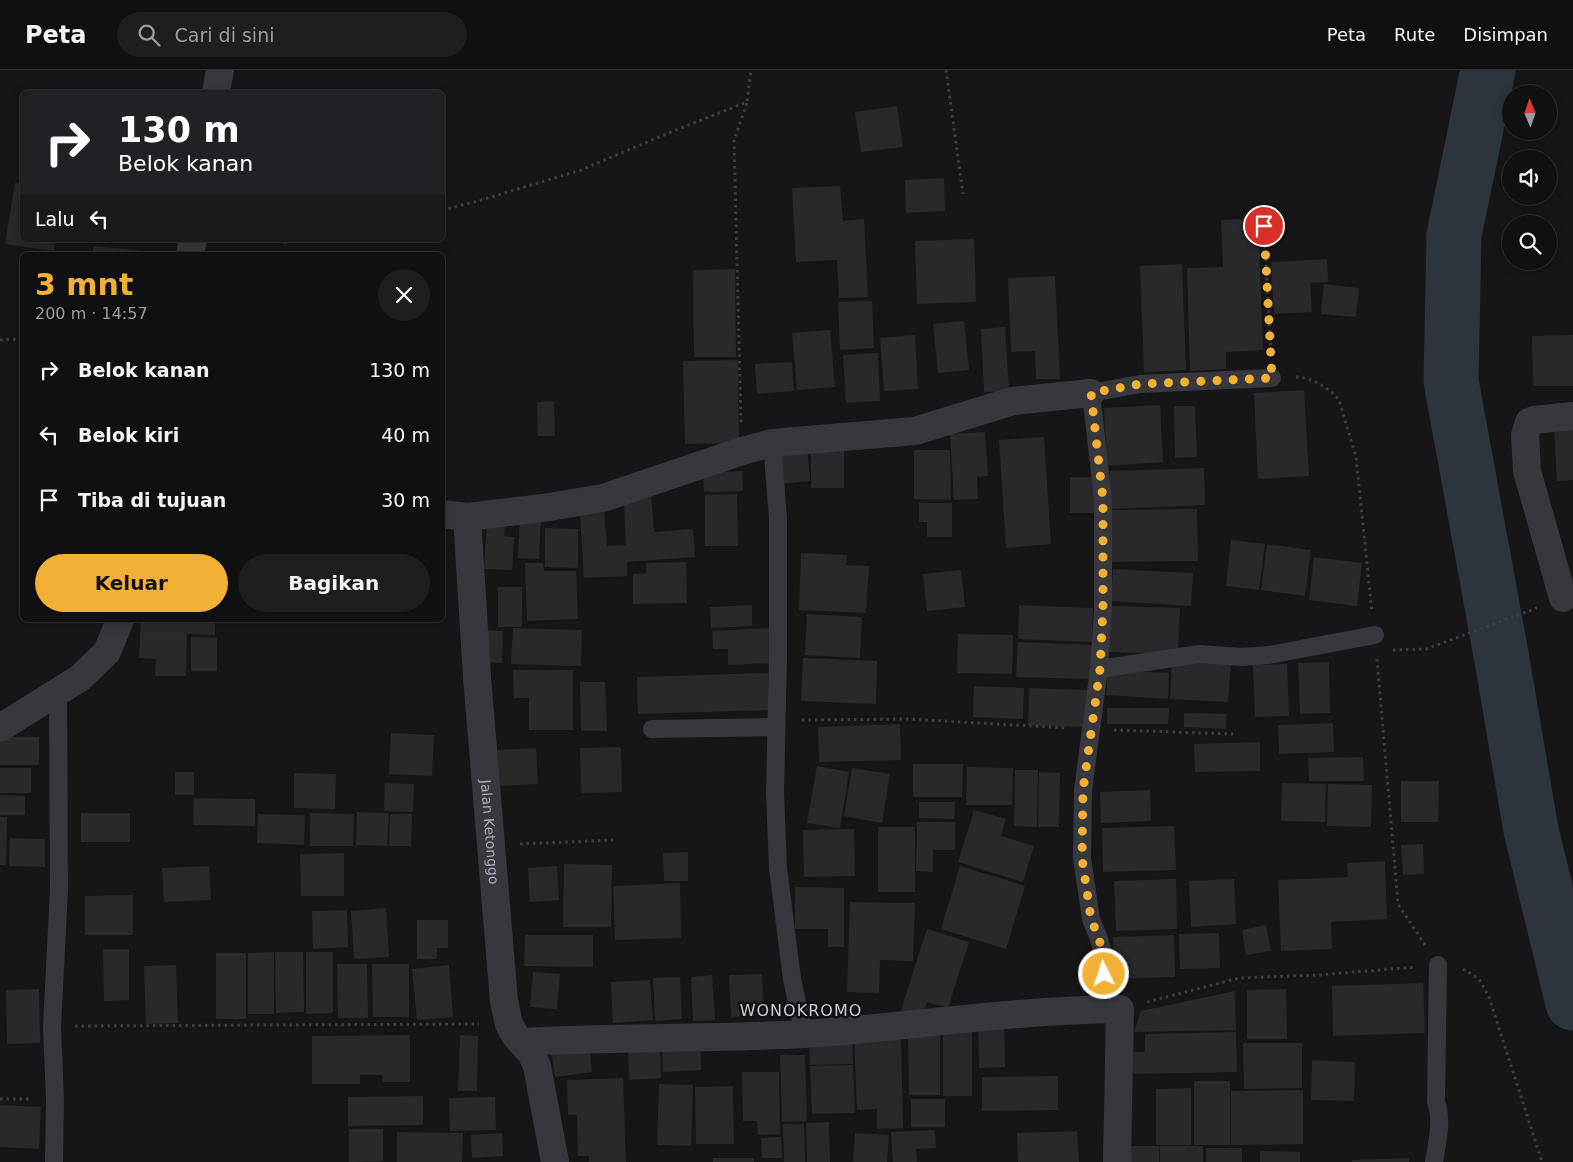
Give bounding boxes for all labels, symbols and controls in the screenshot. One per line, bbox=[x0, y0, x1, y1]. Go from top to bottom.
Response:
search box bbox=[117, 12, 467, 57]
text: Peta bbox=[25, 21, 87, 49]
icon: search bbox=[135, 21, 163, 49]
text: Cari di sini bbox=[175, 24, 274, 46]
text: Peta bbox=[1327, 24, 1366, 45]
text: Rute bbox=[1394, 24, 1435, 45]
text: Disimpan bbox=[1463, 24, 1548, 45]
north arrow bbox=[1502, 85, 1558, 140]
map controls bbox=[1502, 85, 1557, 270]
icon: right bbox=[35, 110, 100, 175]
text: 130 m bbox=[118, 110, 240, 150]
button: sound bbox=[1502, 150, 1557, 205]
text: Belok kanan bbox=[118, 151, 253, 176]
icon: left bbox=[85, 205, 113, 233]
pin bbox=[1243, 205, 1285, 247]
text: Lalu bbox=[35, 208, 75, 230]
icon: arrive bbox=[1250, 212, 1278, 240]
button: search bbox=[1502, 215, 1557, 270]
text: 3 mnt bbox=[35, 267, 133, 302]
button: close bbox=[378, 269, 430, 321]
text: 200 m · 14:57 bbox=[35, 304, 148, 323]
icon: right bbox=[35, 356, 63, 384]
text: Belok kanan bbox=[78, 359, 210, 381]
text: 130 m bbox=[369, 359, 430, 381]
icon: left bbox=[35, 421, 63, 449]
text: Belok kiri bbox=[78, 424, 179, 446]
text: 40 m bbox=[381, 424, 430, 446]
icon: arrive bbox=[35, 486, 63, 514]
text: Tiba di tujuan bbox=[78, 489, 226, 511]
text: 30 m bbox=[381, 489, 430, 511]
button: Keluar bbox=[35, 554, 228, 612]
button: Bagikan bbox=[238, 554, 430, 612]
street label: Jalan Ketonggo bbox=[478, 778, 502, 885]
position arrow bbox=[1077, 947, 1129, 999]
district label: WONOKROMO bbox=[740, 1001, 862, 1020]

